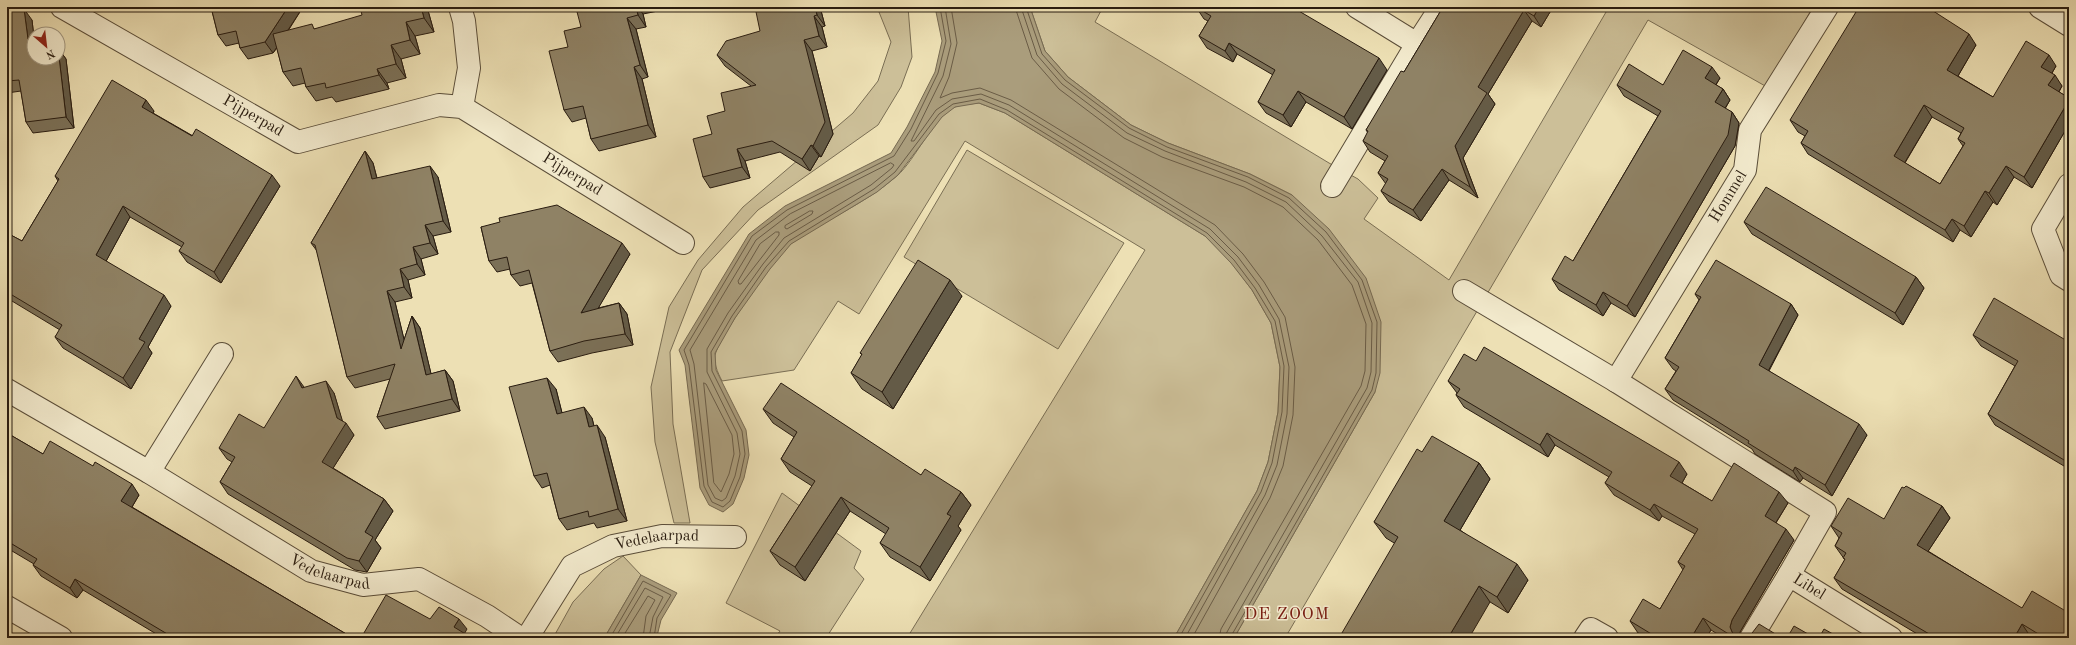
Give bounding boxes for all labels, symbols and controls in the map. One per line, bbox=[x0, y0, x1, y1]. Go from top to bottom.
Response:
north arrow bbox=[26, 26, 66, 66]
text: N bbox=[43, 47, 56, 61]
street label: Pijperpad bbox=[220, 93, 286, 140]
street label: Pijperpad bbox=[539, 150, 605, 199]
street label: Hommel bbox=[1707, 168, 1751, 225]
street label: Vedelaarpad bbox=[613, 528, 699, 553]
street label: Vedelaarpad bbox=[286, 551, 371, 593]
street label: Libel bbox=[1790, 571, 1828, 603]
district label: DE ZOOM bbox=[1244, 606, 1330, 623]

